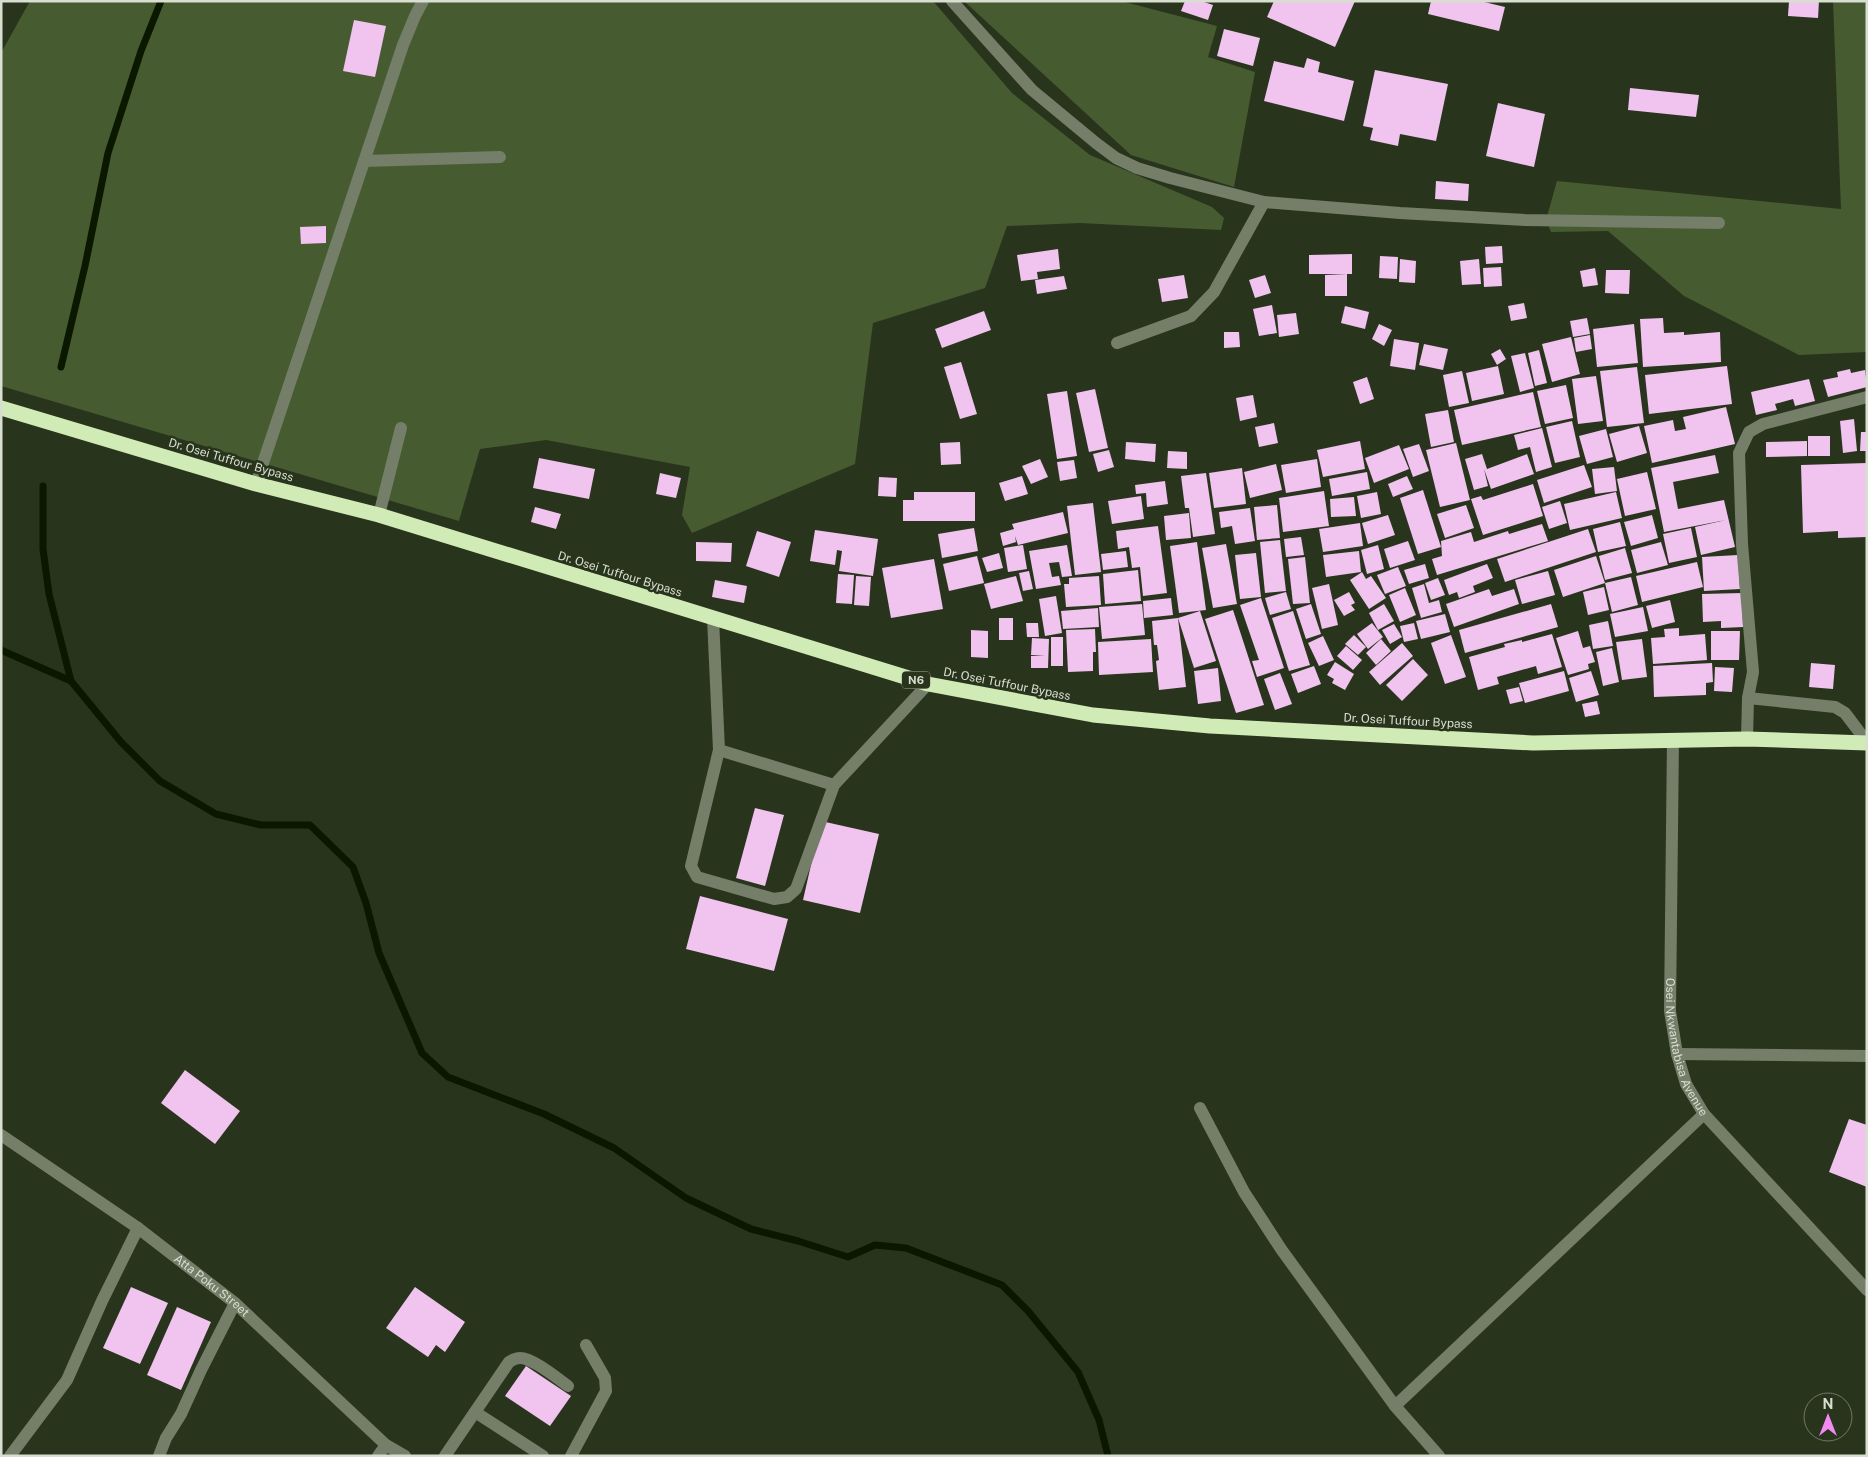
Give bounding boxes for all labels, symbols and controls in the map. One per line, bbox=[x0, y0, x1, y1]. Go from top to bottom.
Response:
street label: Dr. Osei Tuffour Bypass bbox=[167, 435, 295, 485]
street label: Dr. Osei Tuffour Bypass bbox=[556, 548, 684, 600]
street label: Dr. Osei Tuffour Bypass bbox=[942, 665, 1072, 703]
road number: N6 bbox=[902, 672, 930, 688]
street label: Dr. Osei Tuffour Bypass bbox=[1343, 711, 1473, 731]
street label: Osei Nkwantabisa Avenue bbox=[1663, 978, 1711, 1119]
street label: Atta Poku Street bbox=[171, 1251, 252, 1320]
north arrow bbox=[1803, 1392, 1853, 1442]
text: N bbox=[1823, 1396, 1833, 1412]

